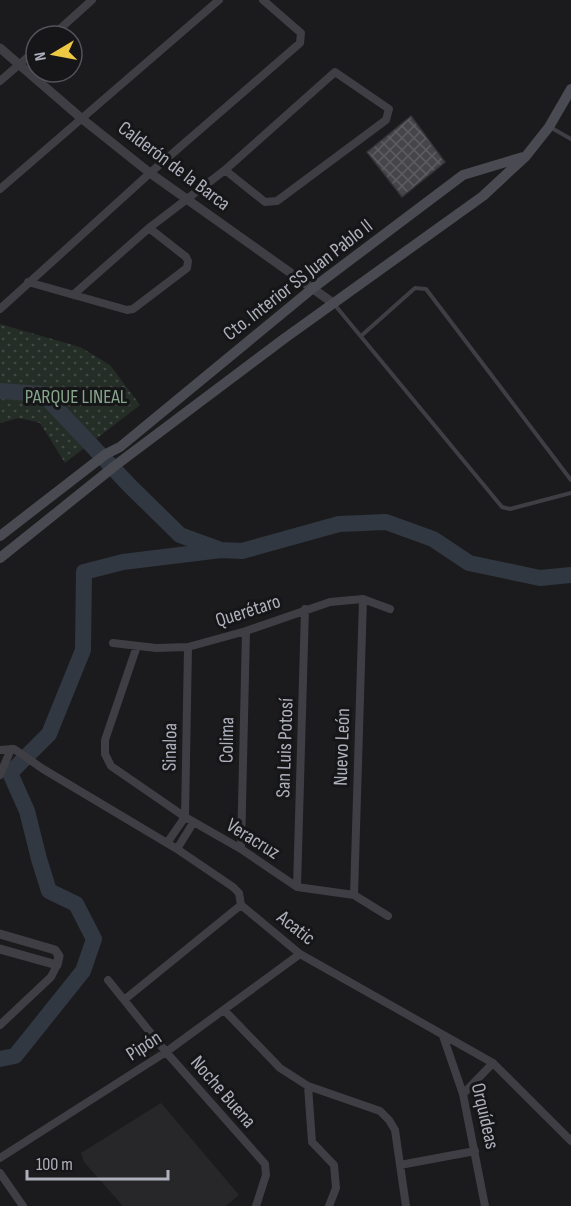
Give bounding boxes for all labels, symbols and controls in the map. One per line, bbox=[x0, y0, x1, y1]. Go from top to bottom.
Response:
north arrow bbox=[24, 24, 84, 84]
text: N bbox=[31, 50, 51, 62]
street label: Calderón de la Barca bbox=[113, 116, 235, 216]
street label: Cto. Interior SS Juan Pablo II bbox=[218, 214, 378, 346]
park label: PARQUE LINEAL bbox=[25, 385, 128, 409]
street label: Querétaro bbox=[212, 589, 284, 633]
street label: San Luis Potosí bbox=[271, 697, 299, 798]
street label: Nuevo León bbox=[329, 708, 355, 786]
street label: Colima bbox=[215, 717, 239, 763]
street label: Sinaloa bbox=[158, 723, 182, 771]
street label: Veracruz bbox=[222, 813, 284, 865]
street label: Acatic bbox=[271, 905, 320, 950]
street label: Pipón bbox=[122, 1026, 166, 1066]
street label: Noche Buena bbox=[185, 1051, 261, 1133]
street label: Orquídeas bbox=[466, 1081, 504, 1151]
scale bar bbox=[27, 1143, 168, 1181]
text: 100 m bbox=[36, 1154, 73, 1175]

